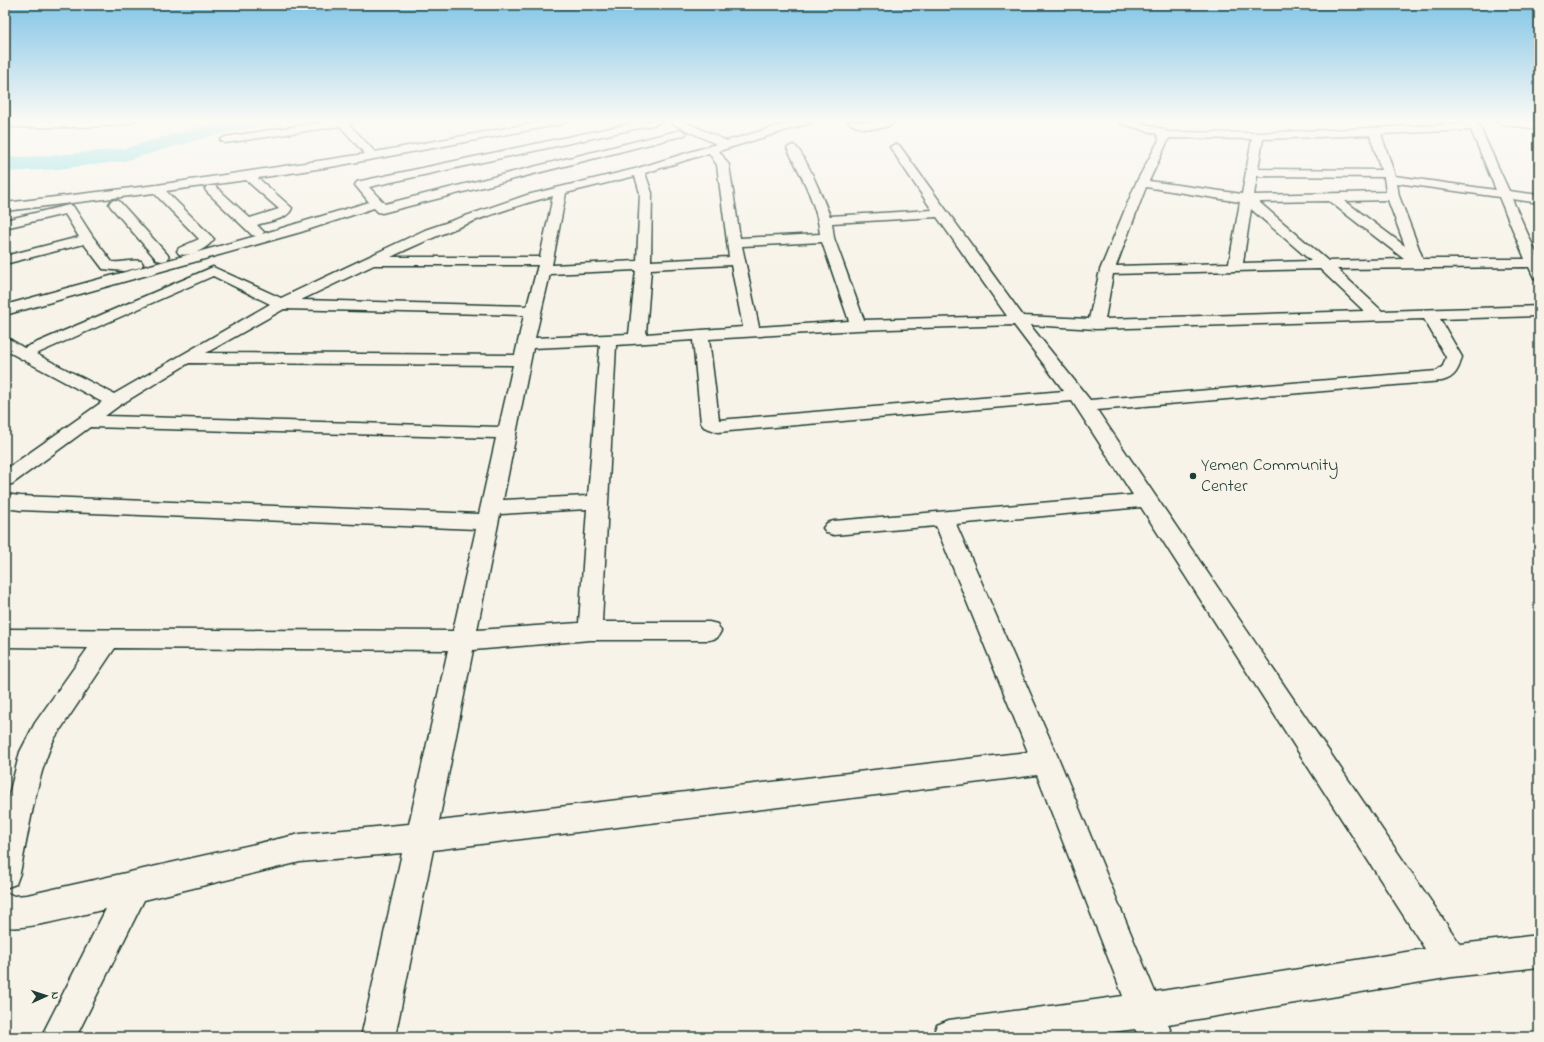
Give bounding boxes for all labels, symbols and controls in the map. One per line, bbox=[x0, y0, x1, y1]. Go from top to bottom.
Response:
place label: Yemen Community Center bbox=[1201, 453, 1338, 500]
marker: Yemen Community Center bbox=[1188, 471, 1198, 481]
north arrow bbox=[26, 976, 66, 1016]
text: N bbox=[47, 991, 63, 1000]

